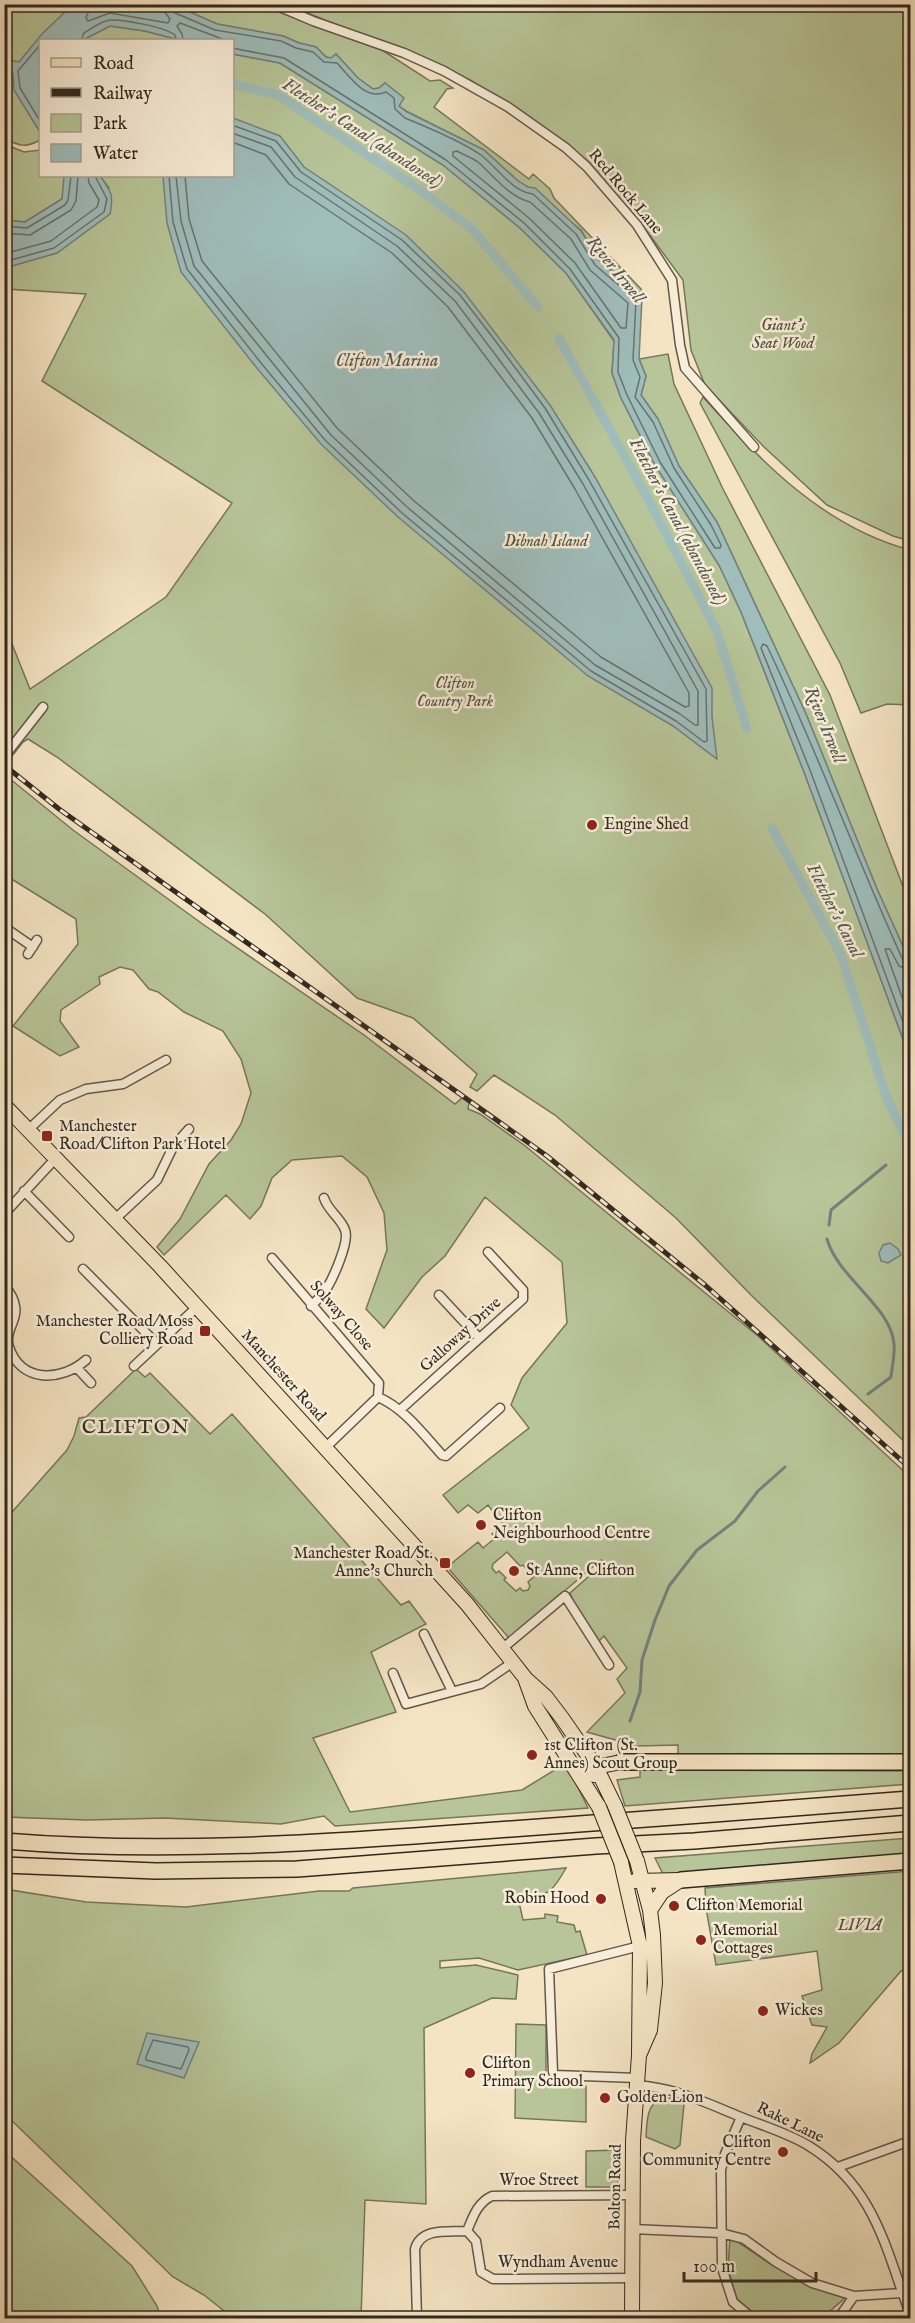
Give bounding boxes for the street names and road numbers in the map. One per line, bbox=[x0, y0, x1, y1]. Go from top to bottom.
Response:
street label: Red Rock Lane bbox=[584, 145, 666, 239]
street label: Solway Close bbox=[305, 1277, 377, 1355]
street label: Galloway Drive bbox=[416, 1293, 506, 1377]
street label: Manchester Road bbox=[236, 1326, 330, 1427]
street label: Rake Lane bbox=[753, 2098, 827, 2148]
street label: Bolton Road bbox=[605, 2144, 627, 2230]
street label: Wroe Street bbox=[499, 2171, 579, 2191]
street label: Wyndham Avenue bbox=[498, 2253, 618, 2273]

